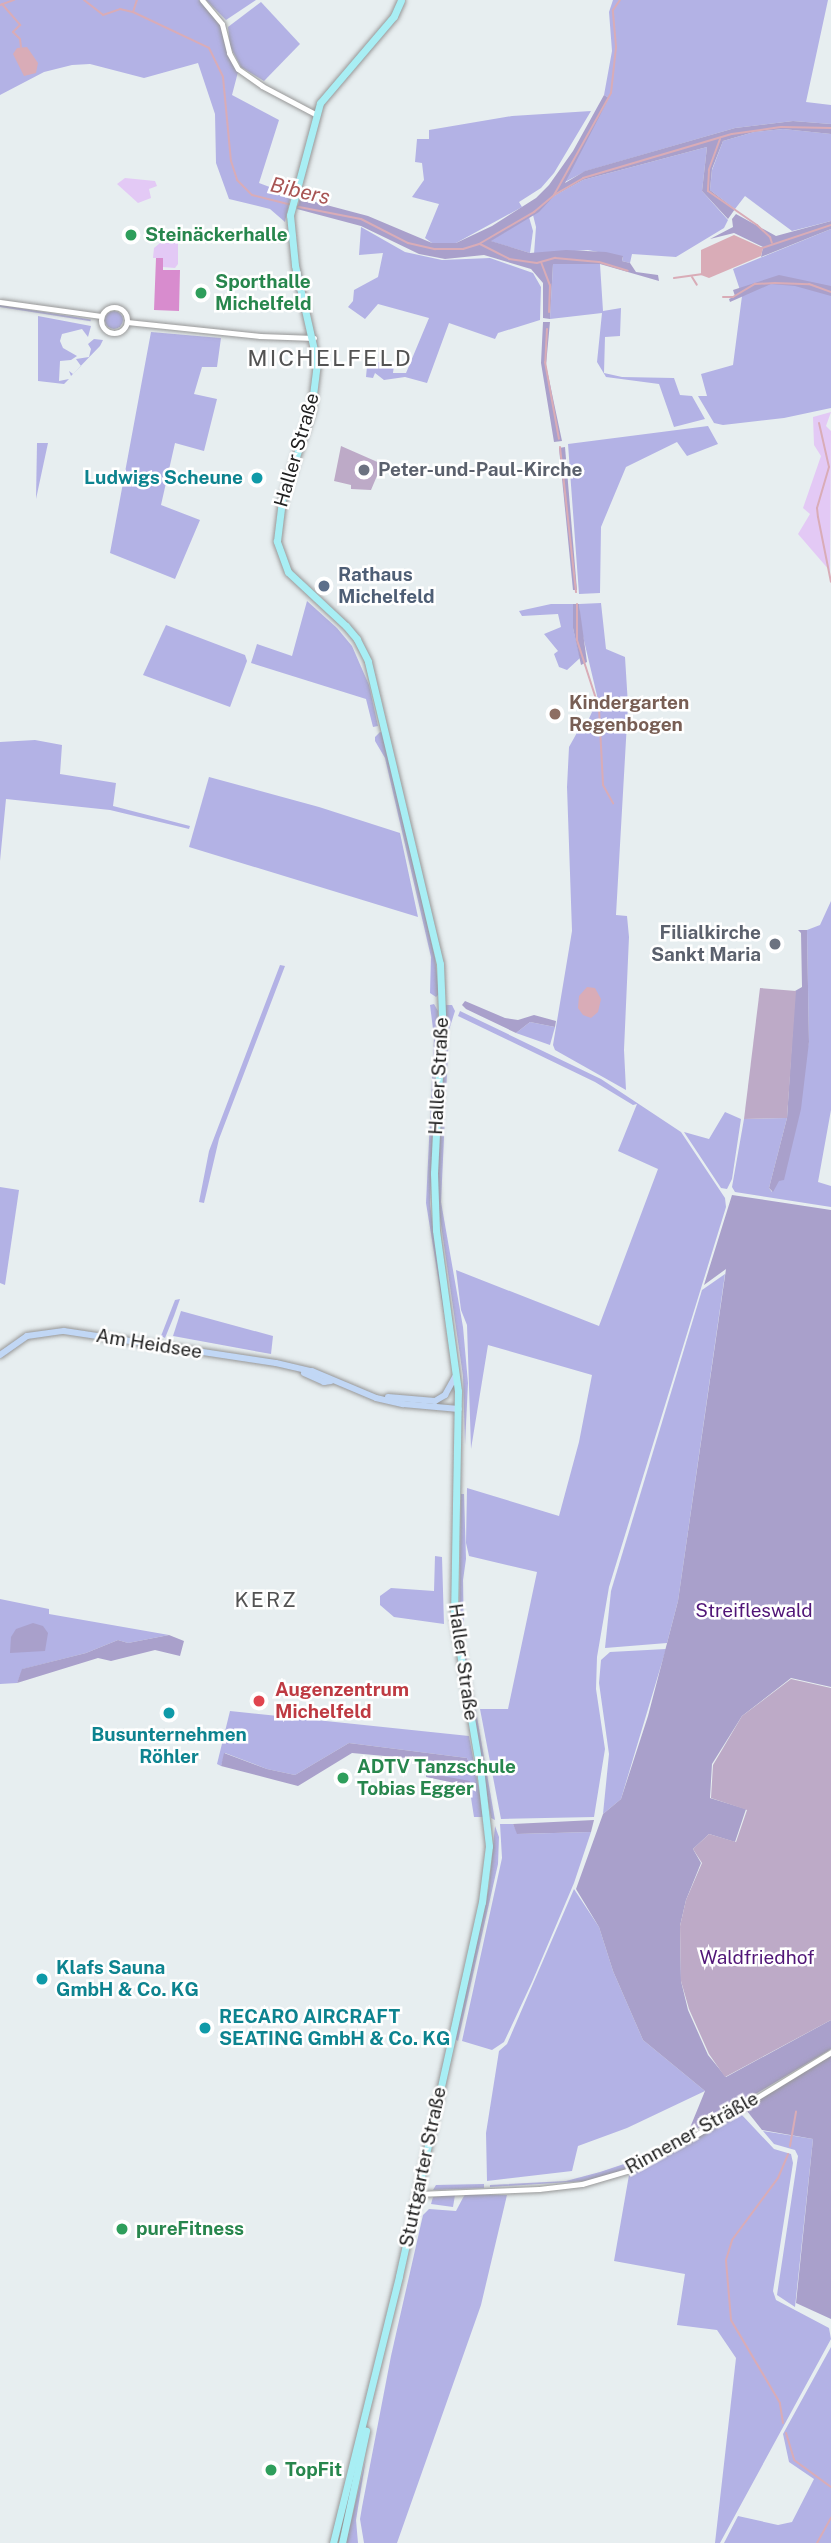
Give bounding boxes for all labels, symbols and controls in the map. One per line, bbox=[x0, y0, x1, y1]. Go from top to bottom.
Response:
water label: Bibers bbox=[268, 172, 332, 210]
place label: Steinäckerhalle bbox=[145, 224, 288, 246]
marker: Steinäckerhalle bbox=[123, 227, 139, 243]
place label: Sporthalle Michelfeld bbox=[215, 271, 312, 315]
marker: Sporthalle Michelfeld bbox=[193, 285, 209, 301]
district label: MICHELFELD bbox=[249, 344, 411, 372]
street label: Haller Straße bbox=[270, 390, 324, 510]
place label: Peter-und-Paul-Kirche bbox=[378, 459, 582, 481]
marker: Peter-und-Paul-Kirche bbox=[356, 462, 372, 478]
place label: Ludwigs Scheune bbox=[84, 467, 243, 489]
marker: Ludwigs Scheune bbox=[249, 470, 265, 486]
place label: Rathaus Michelfeld bbox=[338, 564, 435, 608]
marker: Rathaus Michelfeld bbox=[316, 578, 332, 594]
place label: Kindergarten Regenbogen bbox=[569, 692, 689, 736]
marker: Kindergarten Regenbogen bbox=[547, 706, 563, 722]
place label: Filialkirche Sankt Maria bbox=[651, 922, 761, 966]
marker: Filialkirche Sankt Maria bbox=[767, 936, 783, 952]
street label: Haller Straße bbox=[425, 1017, 453, 1135]
street label: Am Heidsee bbox=[94, 1324, 204, 1364]
district label: KERZ bbox=[235, 1587, 297, 1613]
park label: Streifleswald bbox=[695, 1600, 813, 1622]
street label: Haller Straße bbox=[444, 1602, 482, 1722]
place label: Augenzentrum Michelfeld bbox=[275, 1679, 409, 1723]
marker: Augenzentrum Michelfeld bbox=[249, 1691, 269, 1711]
marker: Busunternehmen Röhler bbox=[161, 1705, 177, 1721]
place label: Busunternehmen Röhler bbox=[91, 1724, 247, 1768]
place label: ADTV Tanzschule Tobias Egger bbox=[357, 1756, 516, 1800]
marker: ADTV Tanzschule Tobias Egger bbox=[335, 1770, 351, 1786]
park label: Waldfriedhof bbox=[699, 1947, 815, 1969]
place label: Klafs Sauna GmbH & Co. KG bbox=[56, 1957, 199, 2001]
marker: Klafs Sauna GmbH & Co. KG bbox=[34, 1971, 50, 1987]
place label: RECARO AIRCRAFT SEATING GmbH & Co. KG bbox=[219, 2006, 450, 2050]
marker: RECARO AIRCRAFT SEATING GmbH & Co. KG bbox=[197, 2020, 213, 2036]
street label: Stuttgarter Straße bbox=[395, 2085, 451, 2249]
street label: Rinnener Sträßle bbox=[621, 2087, 763, 2179]
place label: pureFitness bbox=[136, 2218, 244, 2240]
marker: pureFitness bbox=[114, 2221, 130, 2237]
place label: TopFit bbox=[285, 2459, 342, 2481]
marker: TopFit bbox=[263, 2462, 279, 2478]

